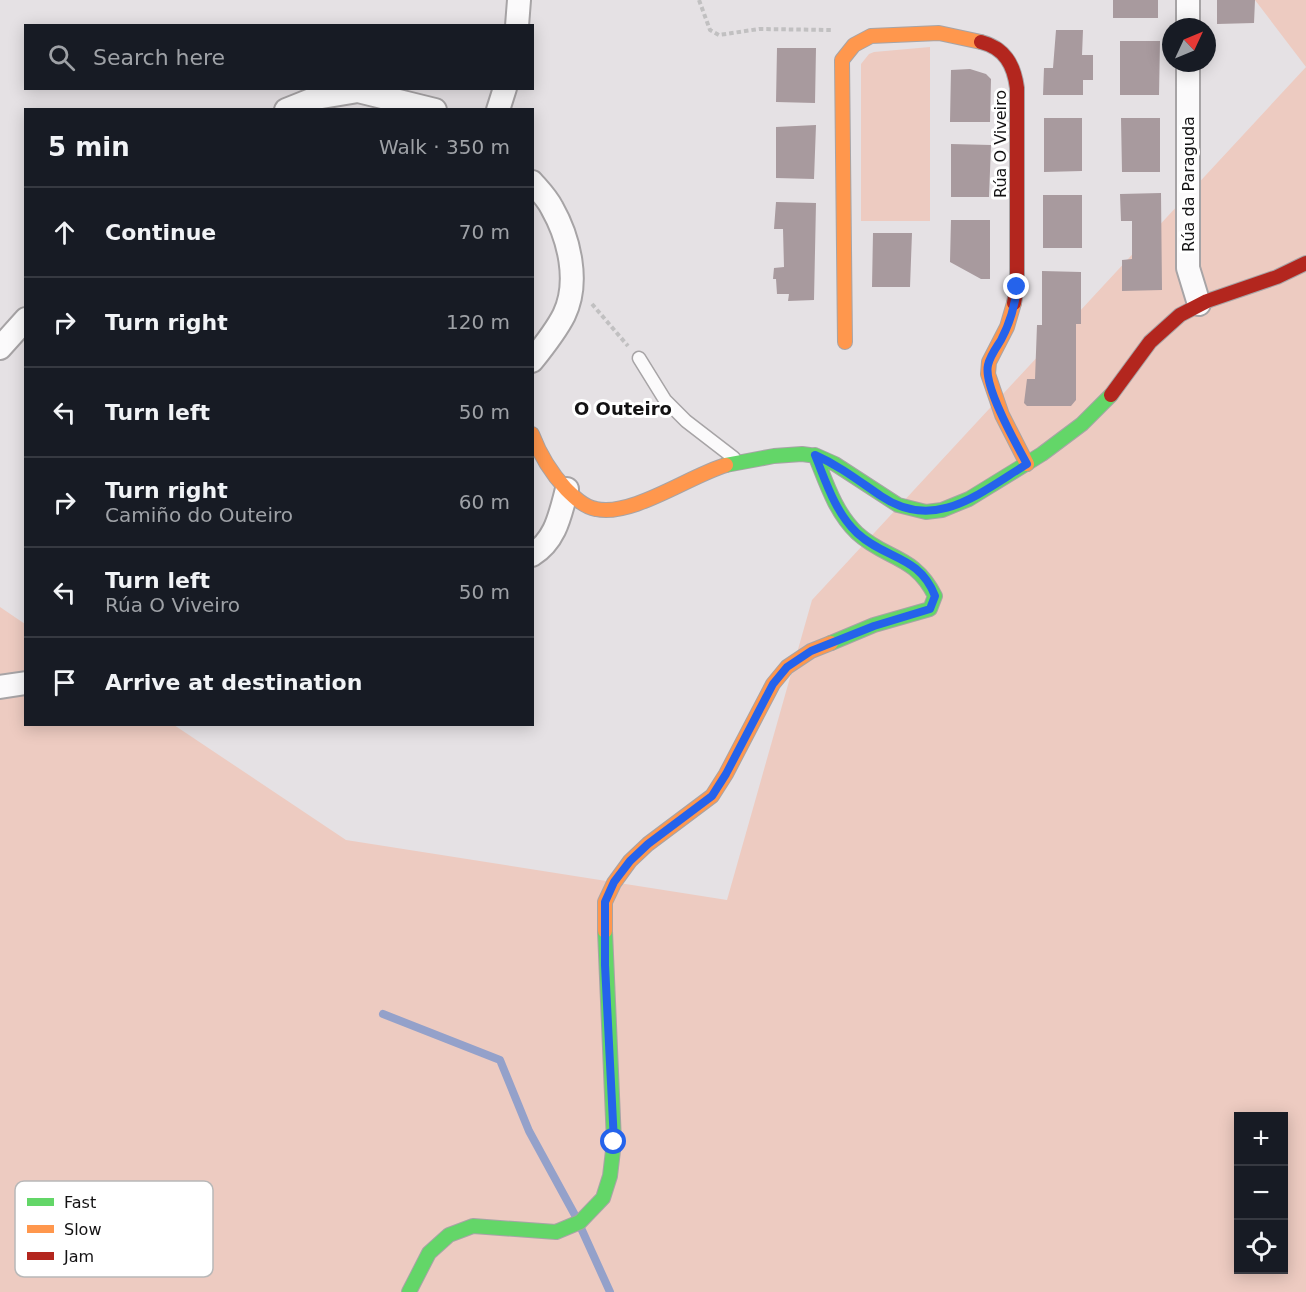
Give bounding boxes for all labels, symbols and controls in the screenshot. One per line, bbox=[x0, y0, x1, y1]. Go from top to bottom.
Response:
north arrow bbox=[1162, 18, 1216, 72]
search box bbox=[24, 24, 534, 90]
icon: search bbox=[45, 41, 78, 74]
text: Search here bbox=[93, 45, 225, 70]
street label: Rúa O Viveiro bbox=[991, 90, 1010, 198]
street label: Rúa da Paraguda bbox=[1179, 116, 1198, 252]
text: 5 min bbox=[48, 132, 130, 162]
text: Walk · 350 m bbox=[379, 135, 510, 159]
icon: ahead bbox=[48, 216, 81, 249]
text: Continue bbox=[105, 220, 216, 245]
text: 70 m bbox=[459, 220, 510, 244]
route end bbox=[1003, 273, 1029, 299]
icon: right bbox=[48, 306, 81, 339]
text: Turn right bbox=[105, 310, 228, 335]
text: 120 m bbox=[446, 310, 510, 334]
icon: left bbox=[48, 396, 81, 429]
district label: O Outeiro bbox=[574, 398, 672, 419]
text: Turn left bbox=[105, 400, 210, 425]
text: 50 m bbox=[459, 400, 510, 424]
text: Turn right bbox=[105, 478, 228, 503]
icon: right bbox=[48, 486, 81, 519]
text: 60 m bbox=[459, 490, 510, 514]
text: Camiño do Outeiro bbox=[105, 503, 293, 527]
text: Turn left bbox=[105, 568, 210, 593]
icon: left bbox=[48, 576, 81, 609]
text: 50 m bbox=[459, 580, 510, 604]
text: Rúa O Viveiro bbox=[105, 593, 240, 617]
icon: arrive bbox=[48, 666, 81, 699]
text: Arrive at destination bbox=[105, 670, 362, 695]
map controls bbox=[1234, 1112, 1288, 1274]
button: + bbox=[1234, 1112, 1288, 1166]
route start bbox=[600, 1128, 626, 1154]
button: − bbox=[1234, 1166, 1288, 1220]
legend bbox=[15, 1181, 213, 1277]
text: Fast bbox=[64, 1193, 96, 1212]
text: Slow bbox=[64, 1220, 101, 1239]
button: locate bbox=[1234, 1220, 1288, 1274]
text: Jam bbox=[63, 1247, 94, 1266]

